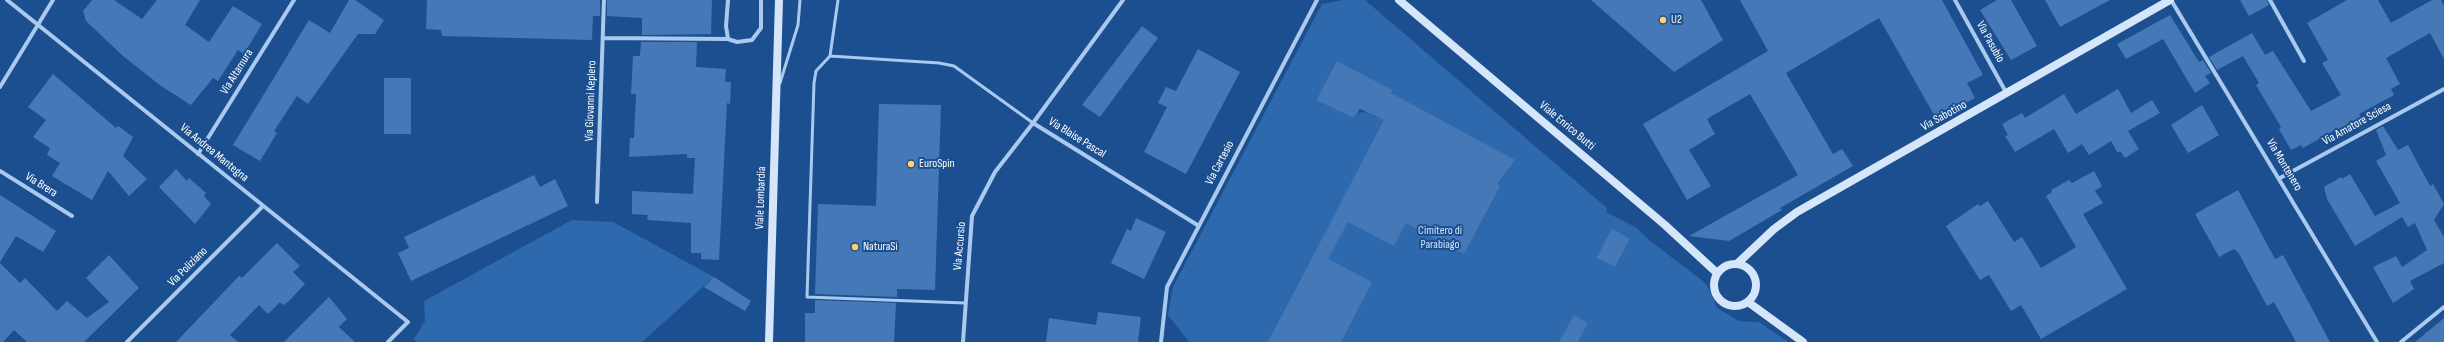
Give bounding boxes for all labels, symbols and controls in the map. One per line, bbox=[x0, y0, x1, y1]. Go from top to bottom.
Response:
place label: U2 bbox=[1671, 13, 1682, 27]
marker: U2 bbox=[1658, 15, 1668, 25]
street label: Via Pasubio bbox=[1973, 19, 2007, 65]
street label: Via Altamura bbox=[218, 47, 256, 97]
street label: Via Giovanni Keplero bbox=[582, 60, 600, 142]
street label: Viale Enrico Butti bbox=[1536, 98, 1598, 154]
street label: Via Sabotino bbox=[1919, 98, 1969, 134]
street label: Via Amatore Sciesa bbox=[2320, 99, 2394, 149]
street label: Via Blaise Pascal bbox=[1046, 115, 1108, 161]
street label: Via Andrea Mantegna bbox=[177, 121, 251, 185]
street label: Via Montenero bbox=[2263, 136, 2305, 194]
street label: Via Cartesio bbox=[1202, 138, 1238, 188]
place label: EuroSpin bbox=[919, 157, 955, 171]
marker: EuroSpin bbox=[906, 159, 916, 169]
street label: Viale Lombardia bbox=[753, 166, 769, 230]
street label: Via Brera bbox=[22, 170, 60, 200]
street label: Via Accursio bbox=[951, 221, 969, 271]
park label: Cimitero di Parabiago bbox=[1418, 224, 1462, 252]
place label: NaturaSì bbox=[863, 240, 898, 254]
marker: NaturaSì bbox=[850, 242, 860, 252]
street label: Via Poliziano bbox=[165, 244, 211, 290]

